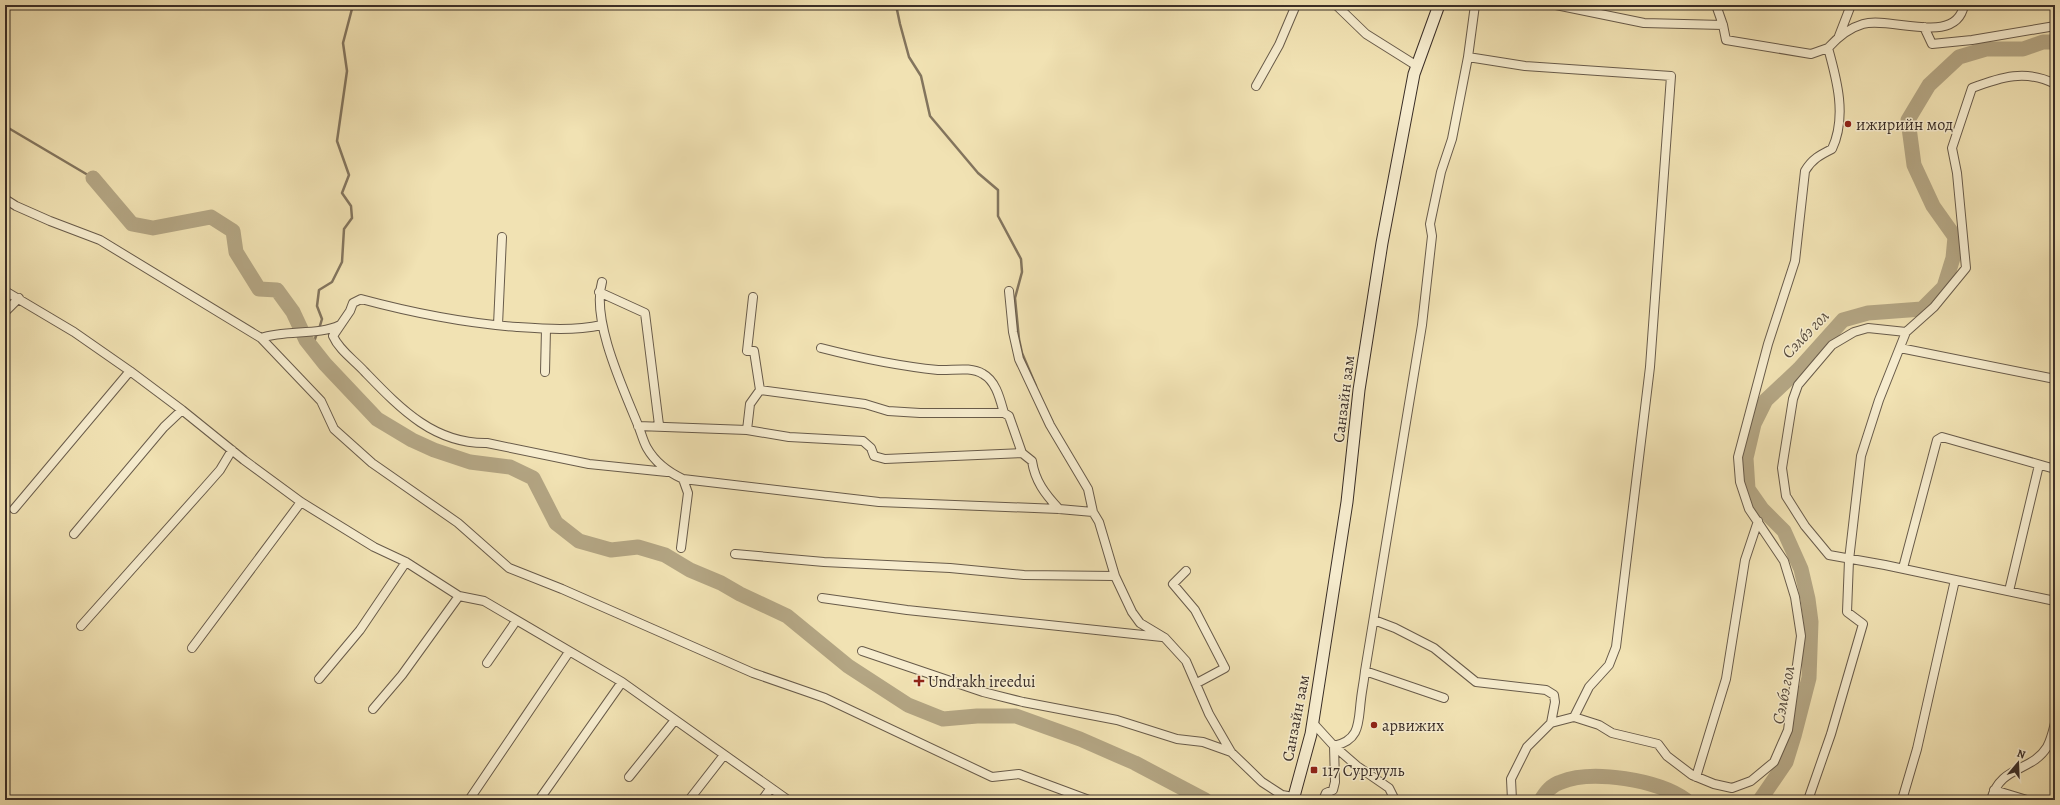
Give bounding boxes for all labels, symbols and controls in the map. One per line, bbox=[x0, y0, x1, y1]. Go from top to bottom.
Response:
place label: ижирийн мод bbox=[1856, 114, 1953, 136]
marker: ижирийн мод bbox=[1843, 119, 1853, 129]
water label: Сэлбэ гол bbox=[1777, 305, 1834, 364]
street label: Санзайн зам bbox=[1328, 354, 1360, 444]
water label: Сэлбэ гол bbox=[1767, 664, 1800, 726]
place label: Undrakh ireedui bbox=[928, 671, 1036, 693]
street label: Санзайн зам bbox=[1277, 673, 1315, 763]
marker: Undrakh ireedui bbox=[913, 675, 925, 687]
place label: арвижих bbox=[1382, 715, 1444, 737]
marker: арвижих bbox=[1369, 720, 1379, 730]
north arrow bbox=[1998, 743, 2038, 783]
text: N bbox=[2015, 746, 2027, 762]
place label: 117 Сургууль bbox=[1322, 760, 1404, 782]
marker: 117 Сургууль bbox=[1309, 765, 1319, 775]

